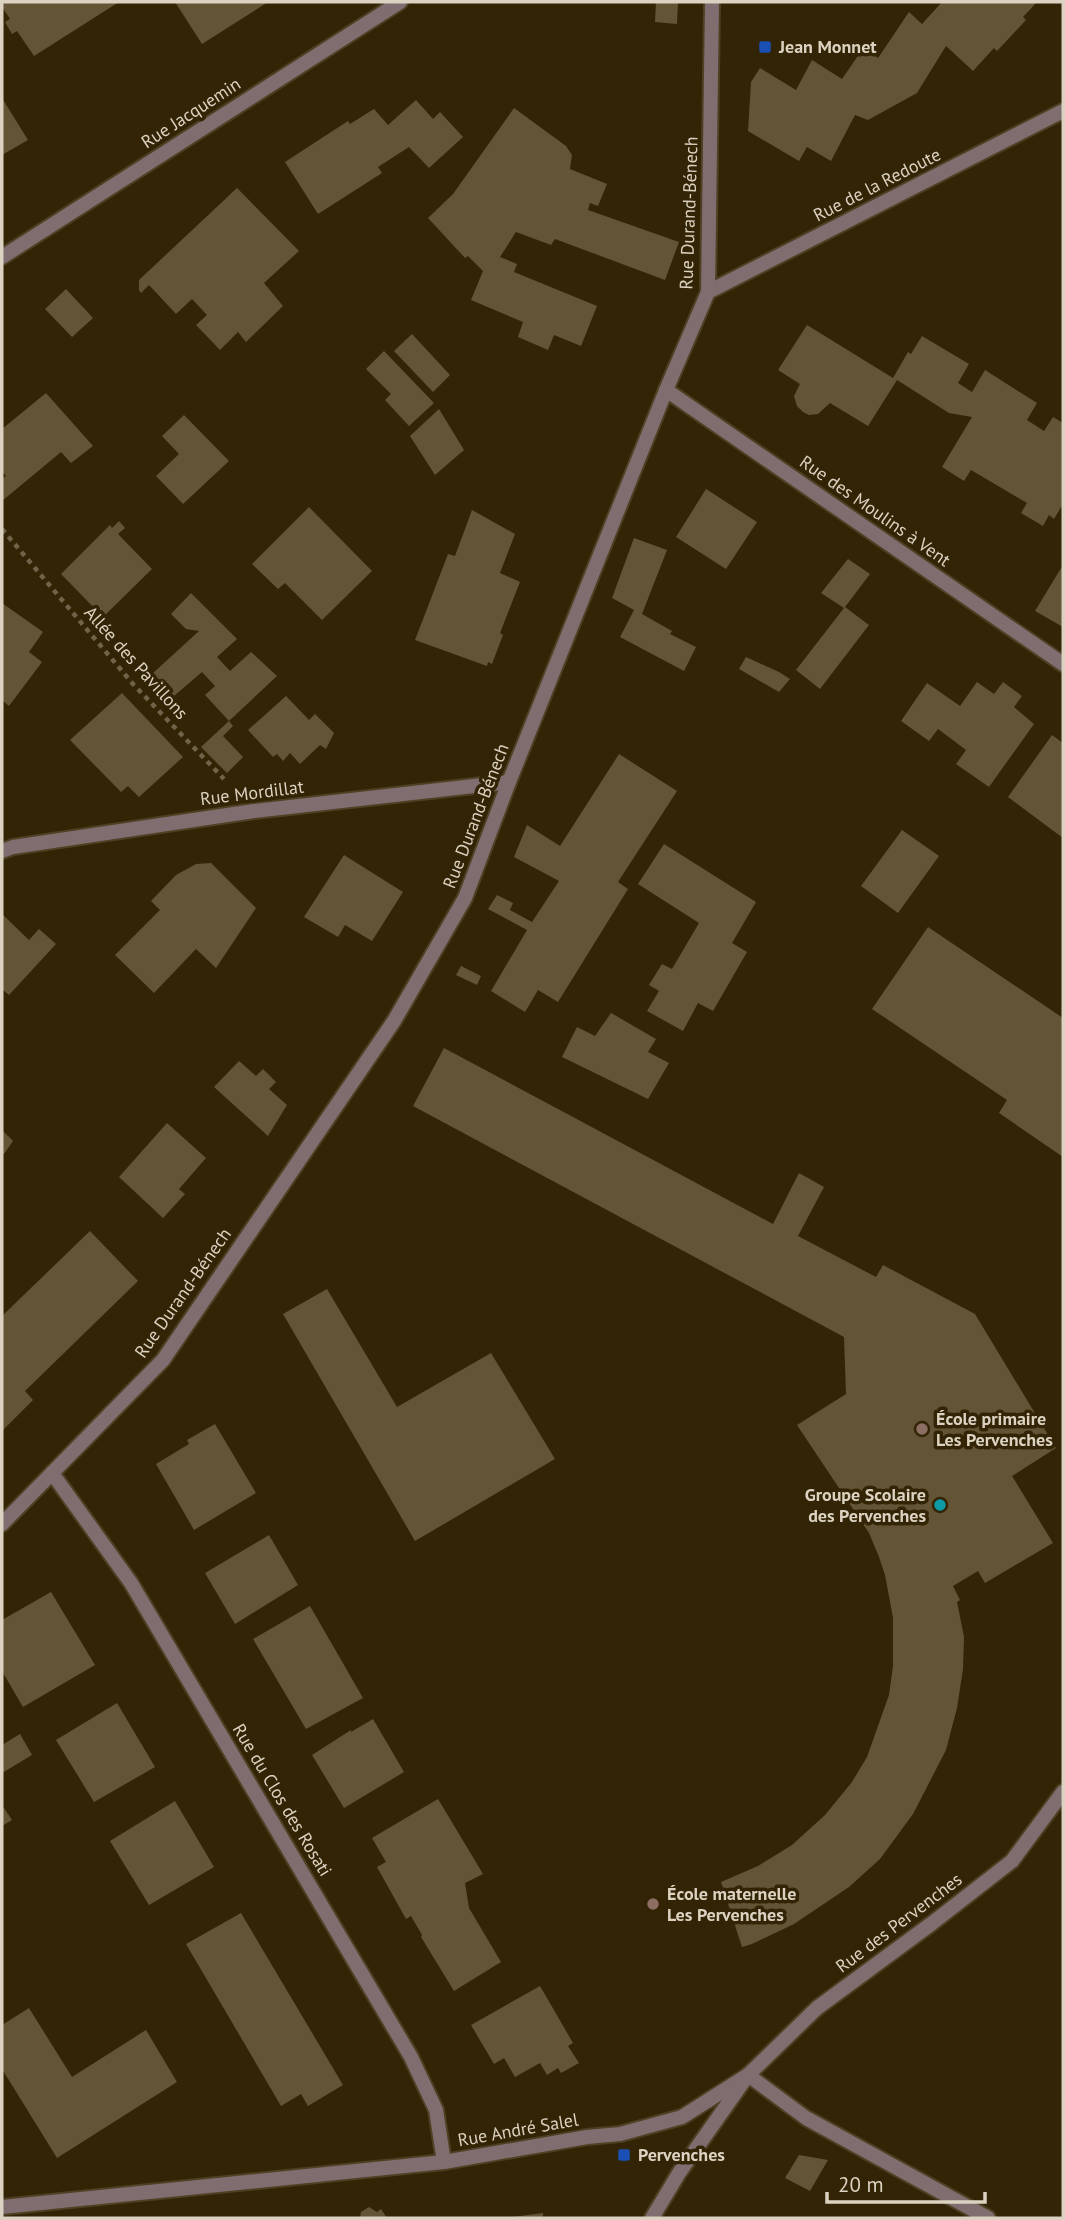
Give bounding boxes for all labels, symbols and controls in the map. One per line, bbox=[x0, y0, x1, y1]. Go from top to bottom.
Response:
place label: Jean Monnet bbox=[778, 35, 877, 58]
marker: Jean Monnet bbox=[757, 39, 773, 55]
street label: Rue Jacquemin bbox=[137, 72, 245, 153]
street label: Rue Durand-Bénech bbox=[674, 136, 703, 290]
street label: Rue de la Redoute bbox=[809, 143, 944, 227]
street label: Rue des Moulins à Vent bbox=[795, 450, 955, 571]
street label: Allée des Pavillons bbox=[79, 601, 193, 724]
street label: Rue Durand-Bénech bbox=[437, 740, 514, 891]
street label: Rue Mordillat bbox=[199, 775, 305, 810]
street label: Rue Durand-Bénech bbox=[129, 1223, 236, 1362]
place label: École primaire Les Pervenches bbox=[936, 1407, 1053, 1451]
marker: École primaire Les Pervenches bbox=[914, 1421, 930, 1437]
place label: Groupe Scolaire des Pervenches bbox=[805, 1483, 926, 1527]
marker: Groupe Scolaire des Pervenches bbox=[932, 1497, 948, 1513]
street label: Rue du Clos des Rosati bbox=[228, 1719, 337, 1880]
street label: Rue des Pervenches bbox=[831, 1868, 966, 1978]
place label: École maternelle Les Pervenches bbox=[667, 1882, 796, 1926]
marker: École maternelle Les Pervenches bbox=[645, 1896, 661, 1912]
street label: Rue André Salel bbox=[456, 2107, 581, 2151]
place label: Pervenches bbox=[638, 2143, 725, 2166]
marker: Pervenches bbox=[616, 2147, 632, 2163]
scale bar bbox=[827, 2160, 984, 2204]
text: 20 m bbox=[838, 2171, 884, 2198]

